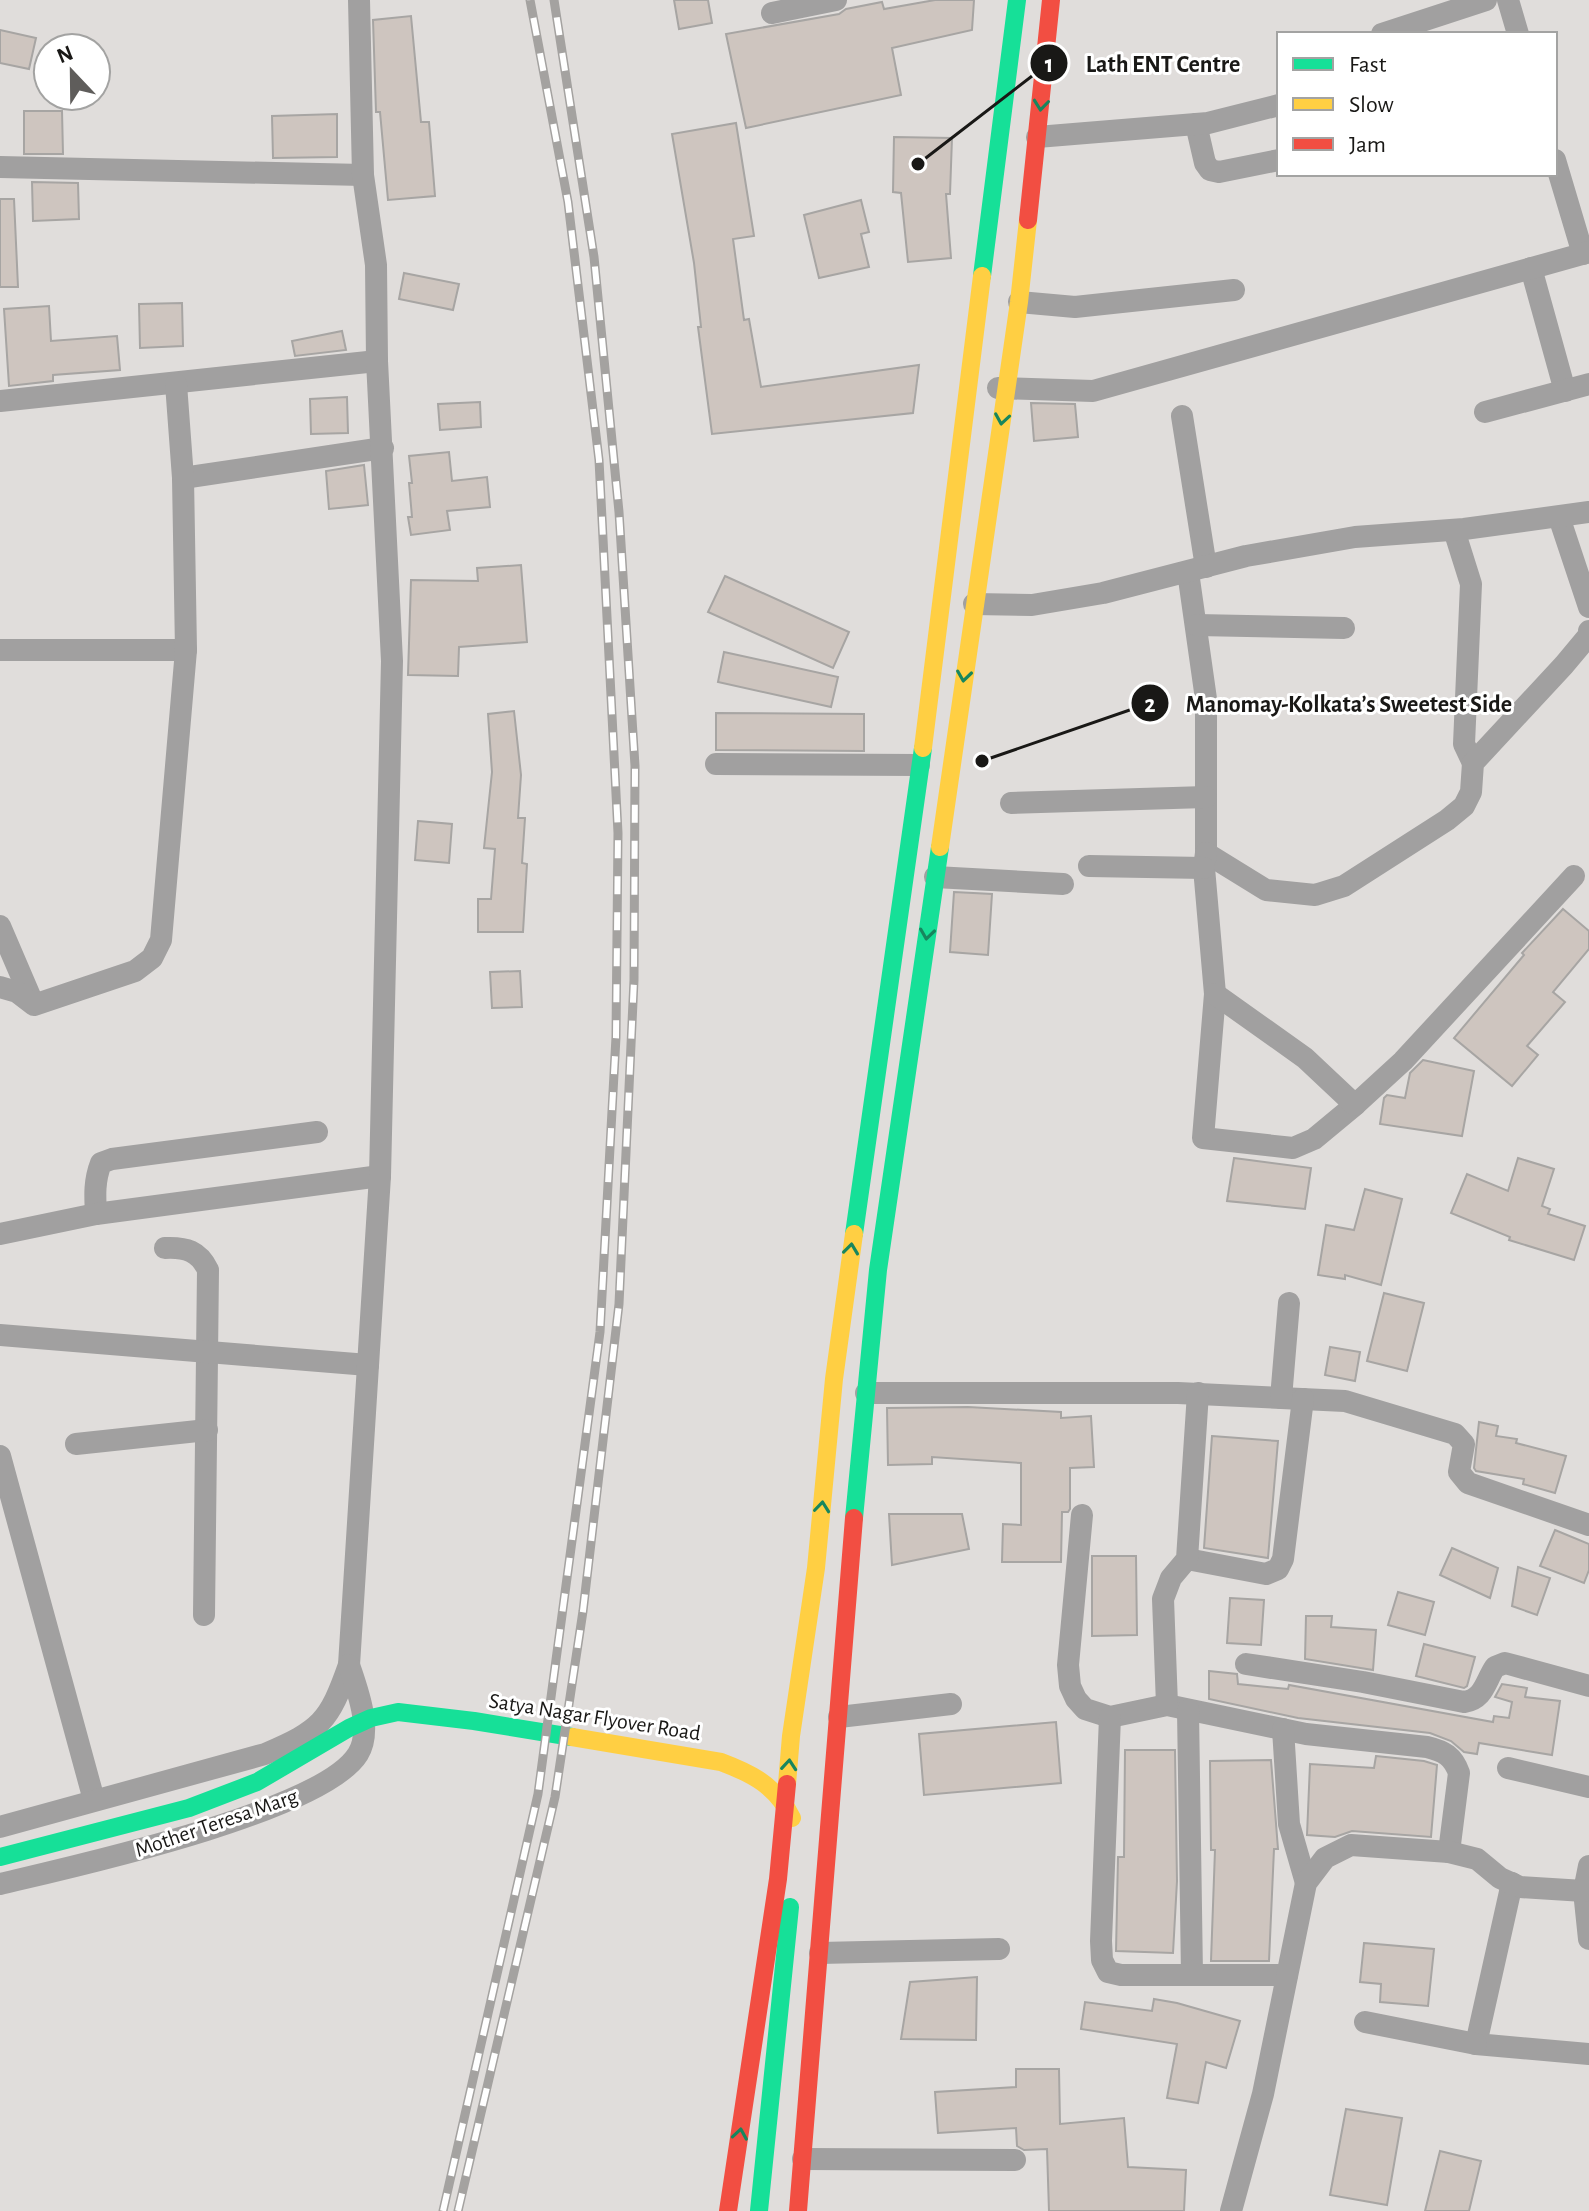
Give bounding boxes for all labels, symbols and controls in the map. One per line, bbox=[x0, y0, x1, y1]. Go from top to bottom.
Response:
north arrow bbox=[32, 32, 112, 112]
legend bbox=[1277, 32, 1557, 176]
callout: Lath ENT Centre bbox=[1029, 39, 1256, 87]
text: N bbox=[54, 41, 76, 67]
text: 1 bbox=[1045, 53, 1053, 77]
text: Lath ENT Centre bbox=[1086, 53, 1240, 77]
text: Fast bbox=[1349, 53, 1387, 77]
text: Slow bbox=[1349, 93, 1394, 117]
one-way arrow bbox=[1032, 99, 1049, 112]
text: Jam bbox=[1349, 133, 1386, 157]
one-way arrow bbox=[994, 412, 1011, 426]
one-way arrow bbox=[956, 669, 973, 683]
callout: Manomay-Kolkata’s Sweetest Side bbox=[1130, 679, 1528, 727]
text: 2 bbox=[1144, 693, 1156, 717]
text: Manomay-Kolkata’s Sweetest Side bbox=[1186, 693, 1512, 717]
one-way arrow bbox=[919, 927, 936, 940]
one-way arrow bbox=[842, 1242, 859, 1256]
one-way arrow bbox=[813, 1501, 830, 1514]
street label: Satya Nagar Flyover Road bbox=[487, 1689, 702, 1745]
one-way arrow bbox=[780, 1758, 797, 1771]
street label: Mother Teresa Marg bbox=[132, 1785, 301, 1861]
one-way arrow bbox=[730, 2127, 747, 2141]

